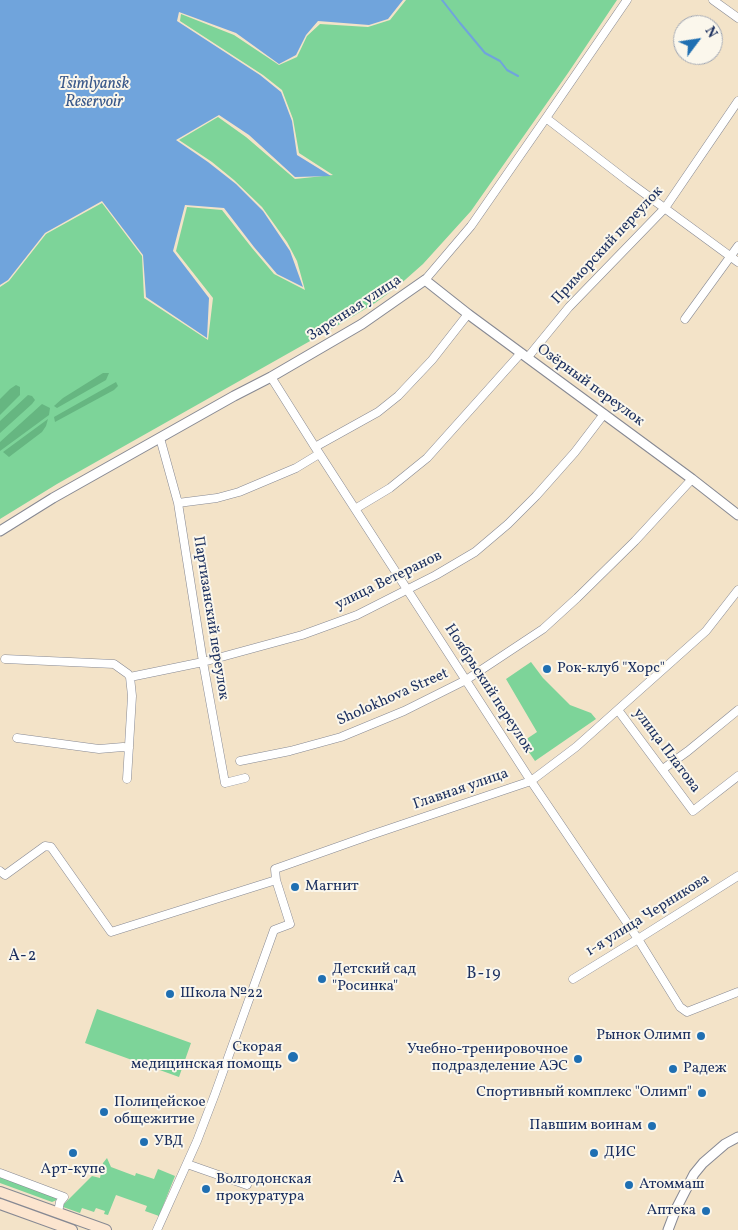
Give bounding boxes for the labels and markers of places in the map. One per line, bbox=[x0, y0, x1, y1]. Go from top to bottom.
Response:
place label: Рок-клуб "Хорс" bbox=[557, 660, 665, 678]
marker: Рок-клуб "Хорс" bbox=[541, 663, 553, 675]
place label: Магнит bbox=[305, 878, 359, 896]
marker: Магнит bbox=[289, 881, 301, 893]
place label: Детский сад "Росинка" bbox=[332, 961, 416, 996]
marker: Детский сад "Росинка" bbox=[316, 973, 328, 985]
place label: Школа №22 bbox=[180, 985, 263, 1003]
marker: Школа №22 bbox=[164, 988, 176, 1000]
place label: Рынок Олимп bbox=[596, 1027, 691, 1045]
marker: Рынок Олимп bbox=[695, 1030, 707, 1042]
place label: Скорая медицинская помощь bbox=[131, 1039, 282, 1074]
place label: Учебно-тренировочное подразделение АЭС bbox=[407, 1041, 568, 1076]
marker: Скорая медицинская помощь bbox=[286, 1050, 300, 1064]
marker: Учебно-тренировочное подразделение АЭС bbox=[572, 1053, 584, 1065]
place label: Радеж bbox=[683, 1060, 727, 1078]
marker: Радеж bbox=[667, 1063, 679, 1075]
place label: Спортивный комплекс "Олимп" bbox=[476, 1084, 692, 1102]
marker: Спортивный комплекс "Олимп" bbox=[696, 1087, 708, 1099]
place label: Полицейское общежитие bbox=[114, 1094, 206, 1129]
marker: Полицейское общежитие bbox=[98, 1106, 110, 1118]
place label: Павшим воинам bbox=[529, 1117, 642, 1135]
marker: Павшим воинам bbox=[646, 1120, 658, 1132]
place label: УВД bbox=[154, 1133, 183, 1151]
marker: УВД bbox=[138, 1136, 150, 1148]
place label: ДИС bbox=[604, 1144, 636, 1162]
marker: Арт-купе bbox=[67, 1147, 79, 1159]
marker: ДИС bbox=[588, 1147, 600, 1159]
place label: Арт-купе bbox=[41, 1161, 105, 1179]
place label: Волгодонская прокуратура bbox=[216, 1171, 311, 1206]
place label: Атоммаш bbox=[639, 1176, 704, 1194]
marker: Атоммаш bbox=[623, 1179, 635, 1191]
marker: Волгодонская прокуратура bbox=[200, 1183, 212, 1195]
place label: Аптека bbox=[647, 1202, 696, 1220]
marker: Аптека bbox=[700, 1205, 712, 1217]

